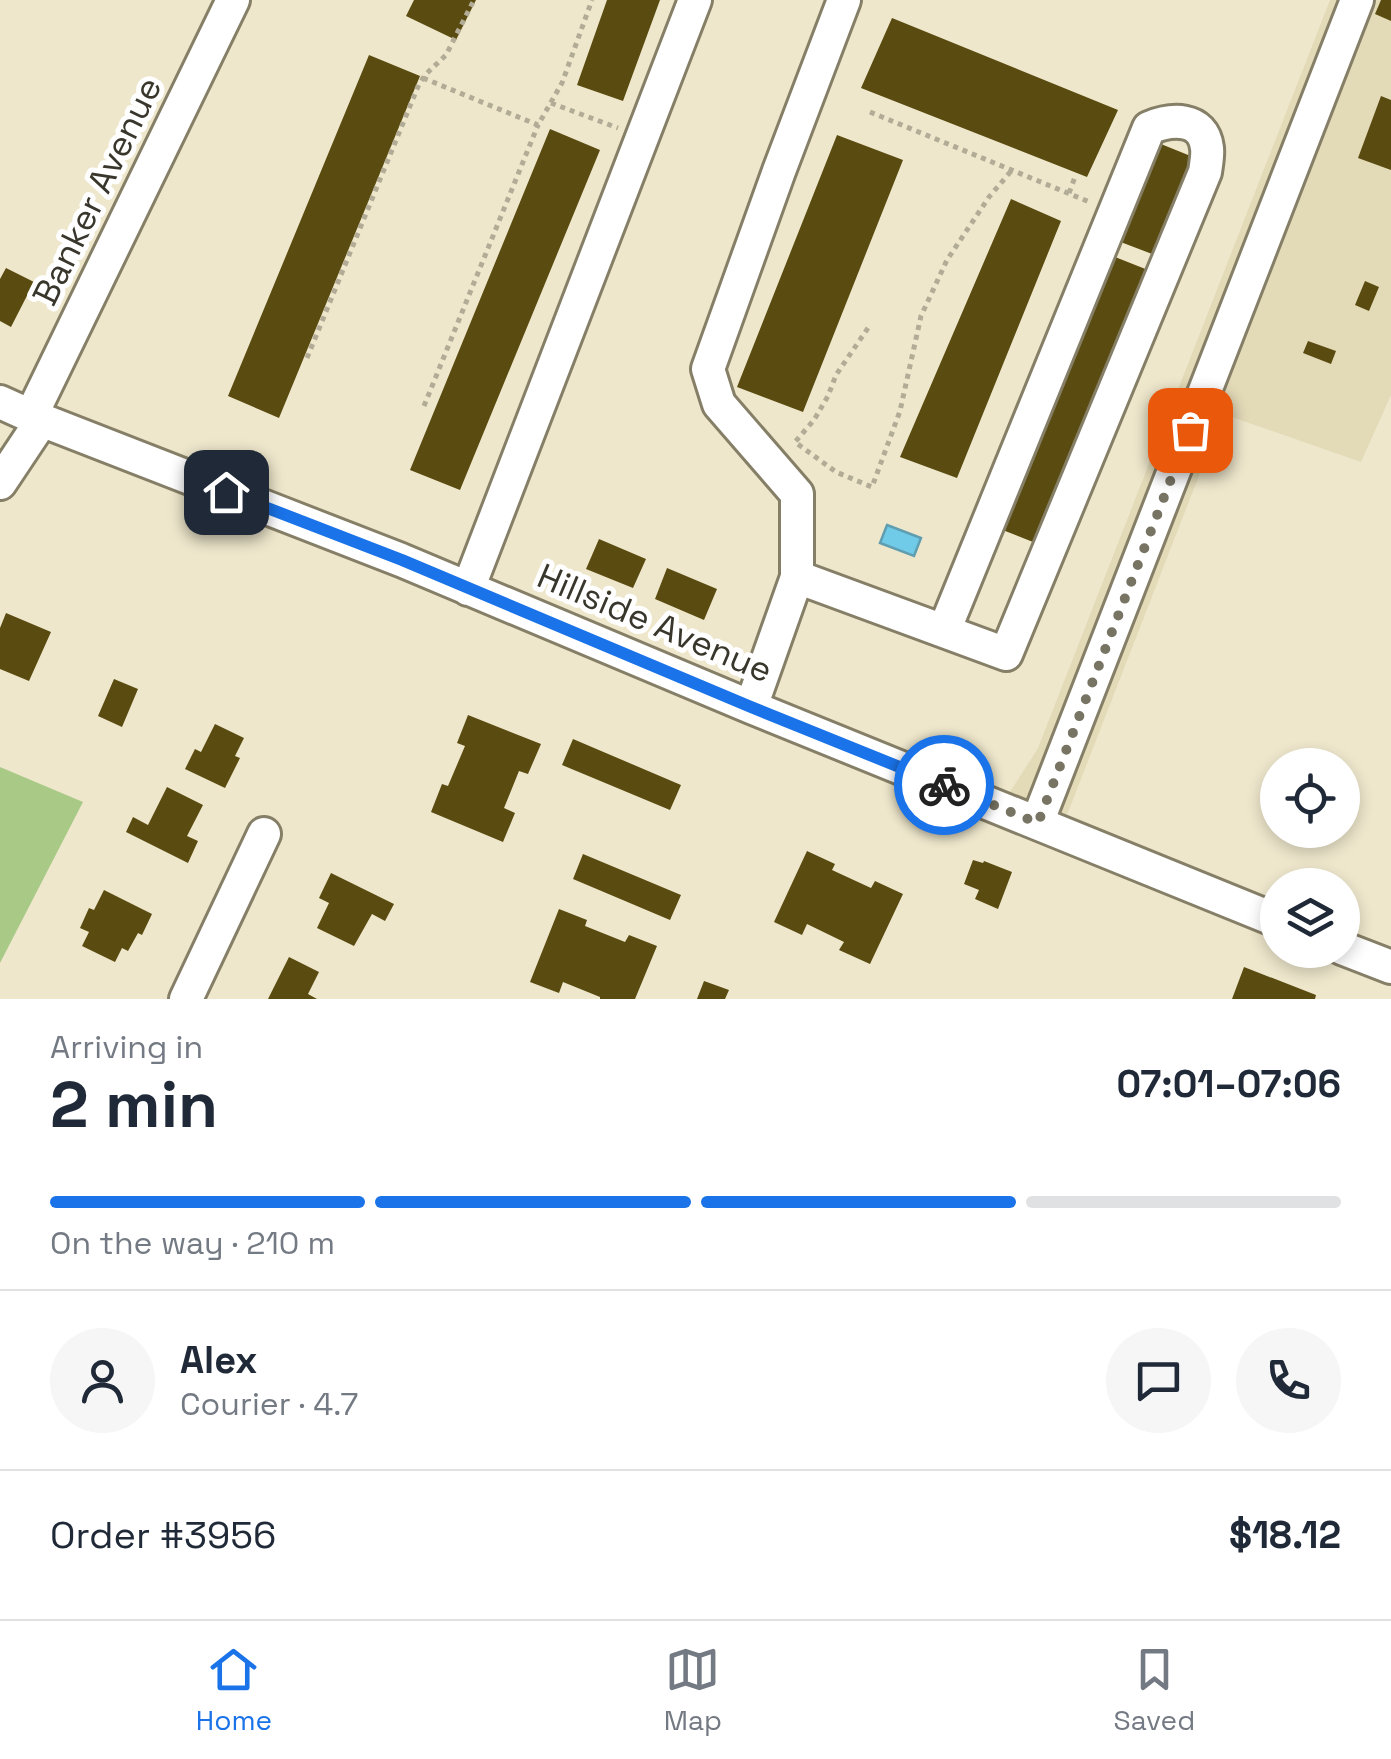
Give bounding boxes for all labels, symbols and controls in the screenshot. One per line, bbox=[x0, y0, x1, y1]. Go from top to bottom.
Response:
street label: Banker Avenue bbox=[23, 70, 171, 312]
pin bbox=[1148, 388, 1233, 473]
icon: bag bbox=[1163, 403, 1218, 458]
pin bbox=[184, 450, 269, 535]
icon: home bbox=[199, 465, 254, 520]
street label: Hillside Avenue bbox=[531, 554, 779, 692]
courier bbox=[894, 735, 994, 835]
map controls bbox=[1260, 748, 1360, 968]
button: locate bbox=[1260, 748, 1360, 848]
icon: bike bbox=[917, 758, 972, 813]
button: layers bbox=[1260, 868, 1360, 968]
text: Arriving in bbox=[50, 1027, 203, 1067]
text: 07:01–07:06 bbox=[1116, 1060, 1341, 1108]
text: 2 min bbox=[50, 1063, 218, 1146]
text: On the way · 210 m bbox=[50, 1223, 335, 1263]
button: person bbox=[50, 1328, 155, 1433]
button: chat bbox=[1106, 1328, 1211, 1433]
button: phone bbox=[1236, 1328, 1341, 1433]
text: Alex bbox=[180, 1336, 257, 1384]
text: Courier · 4.7 bbox=[180, 1384, 358, 1424]
text: Order #3956 bbox=[50, 1511, 276, 1559]
text: $18.12 bbox=[1229, 1511, 1341, 1559]
tab: Home bbox=[196, 1642, 272, 1738]
tab: Map bbox=[664, 1642, 722, 1738]
tab: Saved bbox=[1114, 1642, 1195, 1738]

